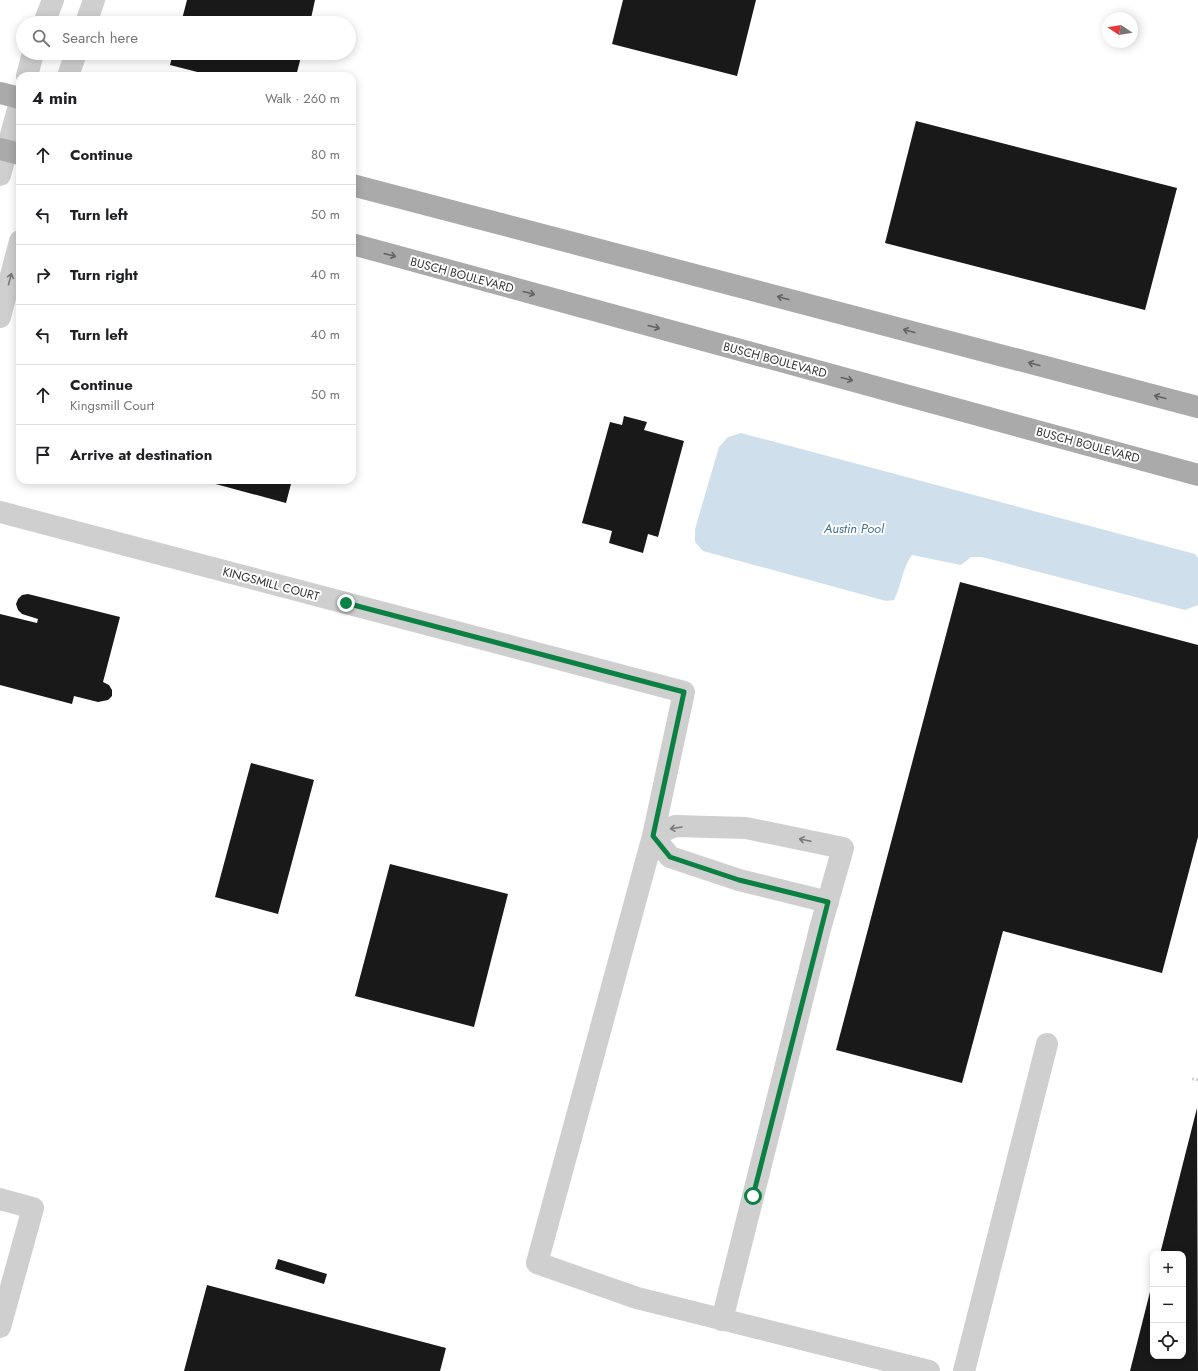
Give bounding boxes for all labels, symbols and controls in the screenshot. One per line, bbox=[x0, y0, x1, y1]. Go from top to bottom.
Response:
north arrow bbox=[1102, 12, 1138, 48]
search box bbox=[16, 16, 356, 60]
icon: search bbox=[30, 27, 52, 49]
text: Search here bbox=[62, 27, 138, 49]
text: 4 min bbox=[32, 86, 77, 110]
text: Walk · 260 m bbox=[265, 89, 340, 108]
icon: ahead bbox=[32, 144, 54, 166]
text: Continue bbox=[70, 144, 133, 166]
text: 80 m bbox=[311, 145, 340, 164]
icon: left bbox=[32, 204, 54, 226]
text: Turn left bbox=[70, 204, 128, 226]
text: 50 m bbox=[311, 205, 340, 224]
one-way arrow bbox=[383, 252, 396, 259]
street label: BUSCH BOULEVARD bbox=[408, 253, 516, 297]
icon: right bbox=[32, 264, 54, 286]
text: Turn right bbox=[70, 264, 138, 286]
text: 40 m bbox=[311, 265, 340, 284]
one-way arrow bbox=[7, 273, 14, 286]
one-way arrow bbox=[522, 289, 535, 297]
one-way arrow bbox=[777, 294, 790, 301]
icon: left bbox=[32, 324, 54, 346]
text: Turn left bbox=[70, 324, 128, 346]
one-way arrow bbox=[647, 324, 660, 331]
text: 40 m bbox=[311, 325, 340, 344]
one-way arrow bbox=[902, 327, 915, 334]
street label: BUSCH BOULEVARD bbox=[721, 338, 829, 382]
one-way arrow bbox=[1028, 360, 1041, 367]
text: Continue bbox=[70, 374, 133, 396]
one-way arrow bbox=[840, 376, 853, 384]
icon: ahead bbox=[32, 384, 54, 406]
text: 50 m bbox=[311, 385, 340, 404]
one-way arrow bbox=[1154, 392, 1167, 400]
text: Kingsmill Court bbox=[70, 396, 154, 415]
street label: BUSCH BOULEVARD bbox=[1034, 423, 1142, 467]
icon: arrive bbox=[32, 444, 54, 466]
text: Arrive at destination bbox=[70, 444, 212, 466]
water label: Austin Pool bbox=[823, 519, 885, 538]
street label: KINGSMILL COURT bbox=[221, 562, 322, 606]
route end bbox=[337, 594, 355, 612]
one-way arrow bbox=[670, 824, 683, 832]
one-way arrow bbox=[798, 836, 811, 844]
route start bbox=[744, 1187, 762, 1205]
map controls bbox=[1150, 1251, 1186, 1359]
button: + bbox=[1150, 1251, 1186, 1287]
button: − bbox=[1150, 1287, 1186, 1323]
button: locate bbox=[1150, 1323, 1186, 1359]

